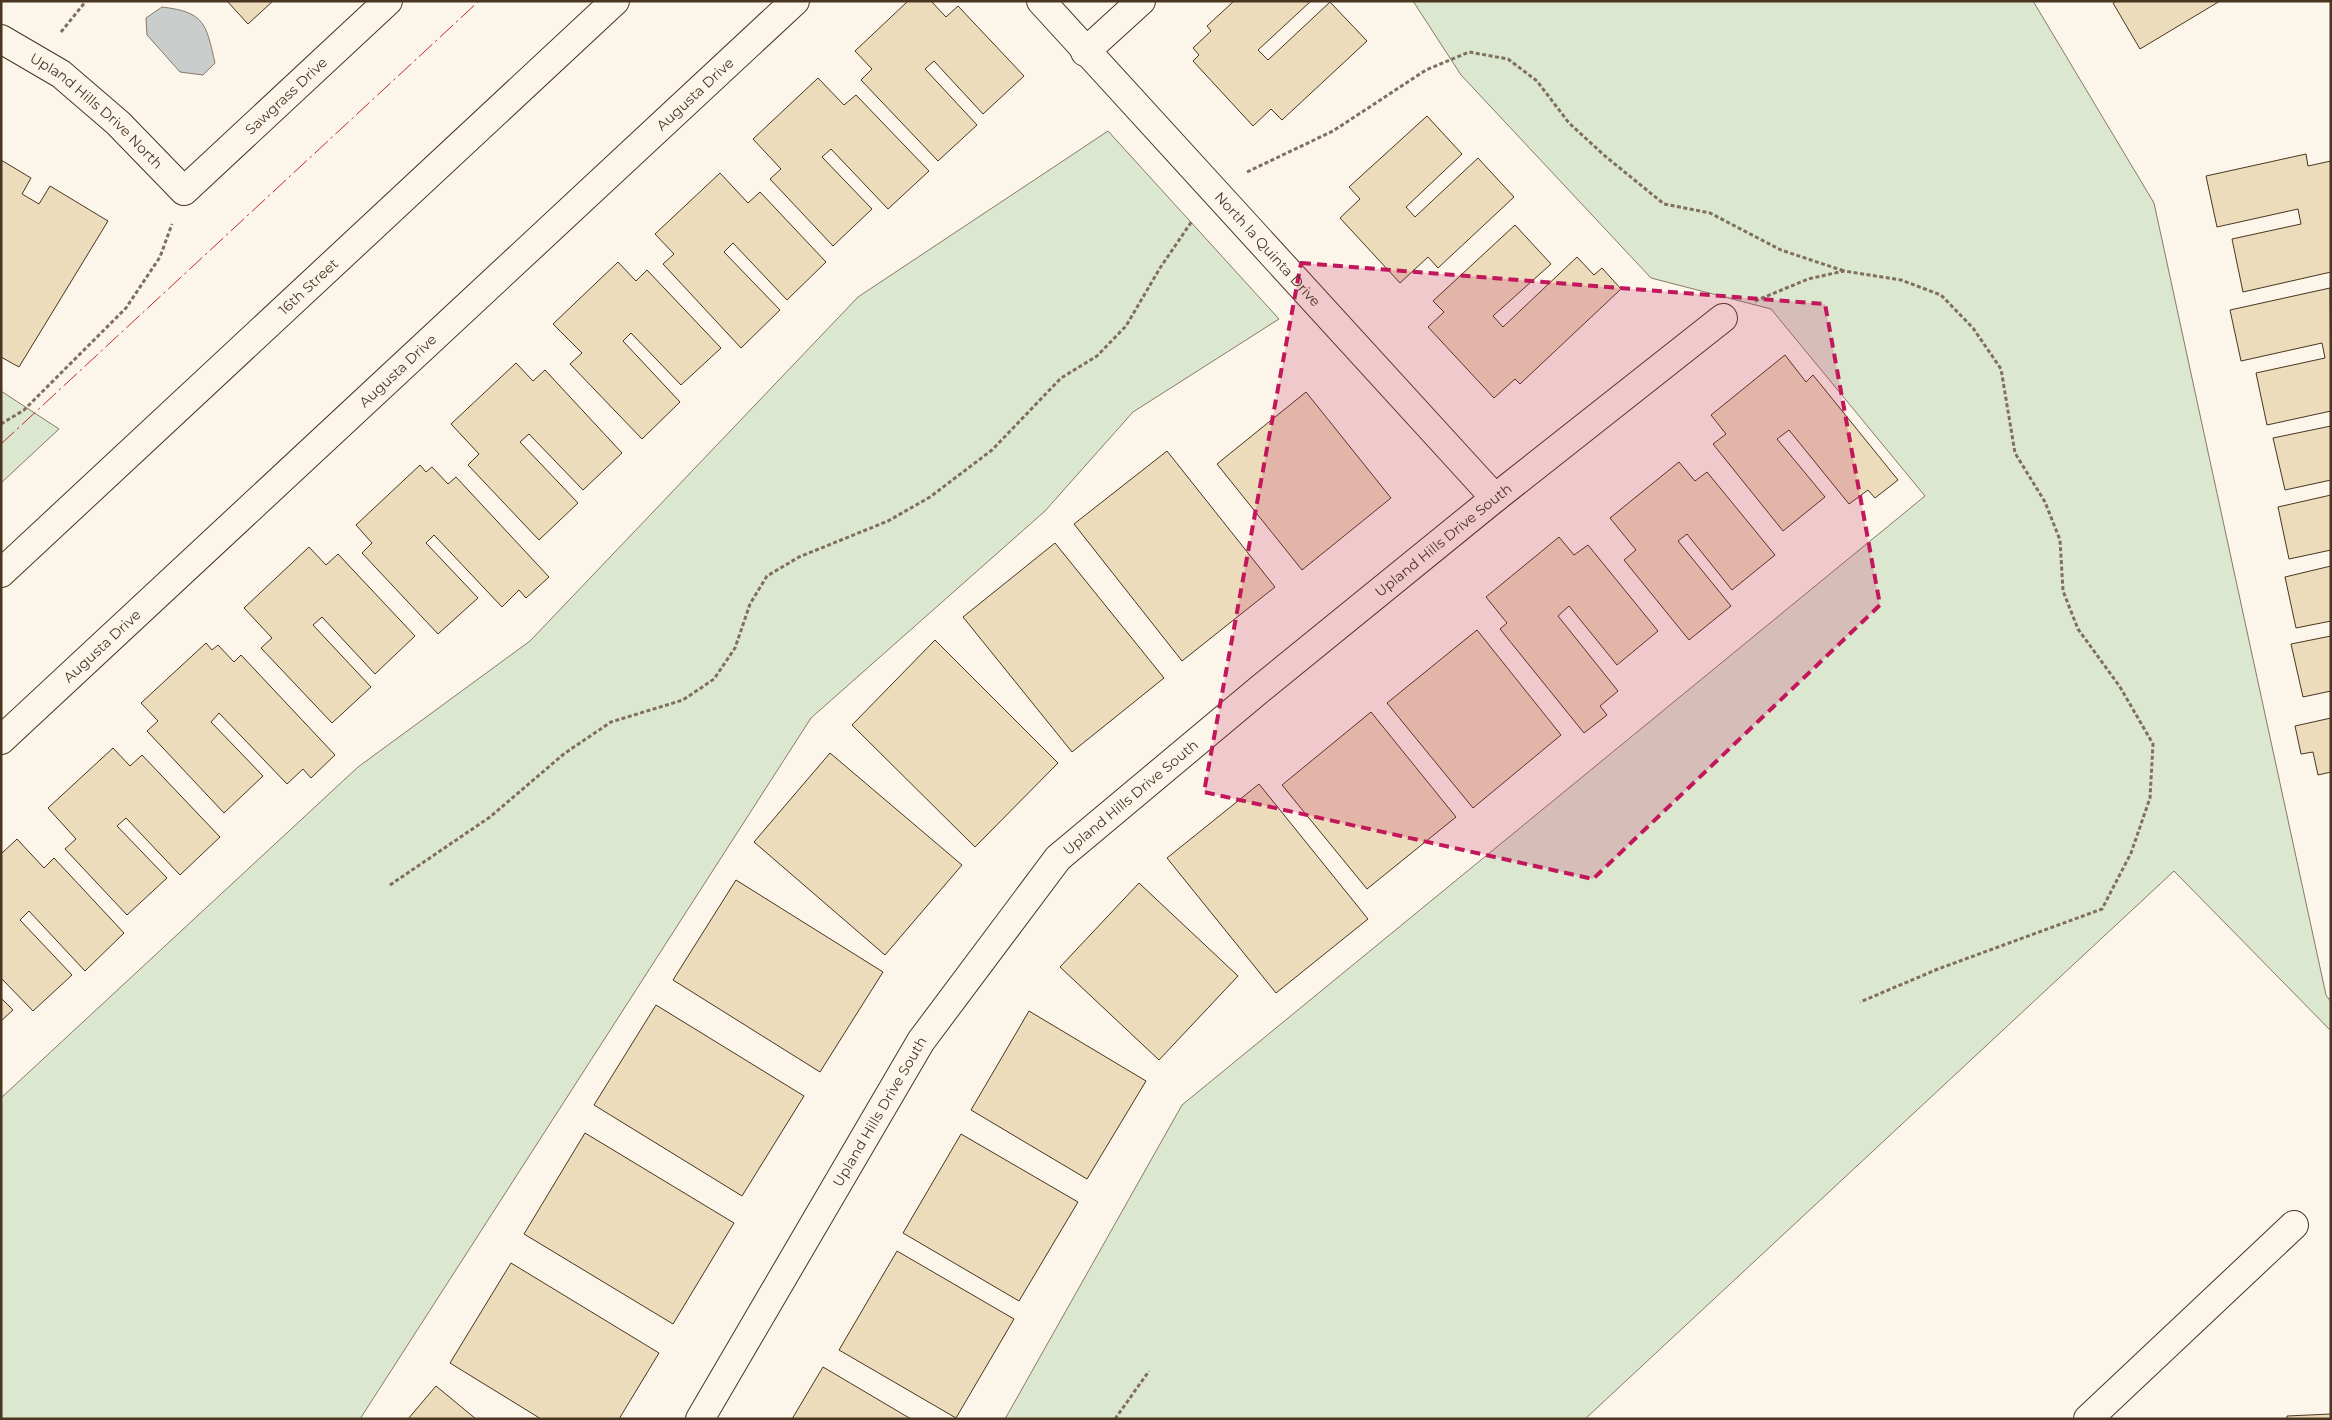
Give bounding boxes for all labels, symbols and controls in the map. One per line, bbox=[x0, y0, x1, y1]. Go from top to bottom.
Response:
street label: Upland Hills Drive North bbox=[27, 49, 167, 173]
street label: Sawgrass Drive bbox=[241, 53, 331, 139]
street label: Augusta Drive bbox=[652, 54, 737, 135]
street label: North la Quinta Drive bbox=[1211, 188, 1325, 310]
street label: 16th Street bbox=[275, 254, 342, 319]
street label: Augusta Drive bbox=[355, 330, 440, 411]
street label: Upland Hills Drive South bbox=[1371, 479, 1515, 601]
street label: Augusta Drive bbox=[60, 606, 144, 686]
street label: Upland Hills Drive South bbox=[1059, 736, 1202, 859]
street label: Upland Hills Drive South bbox=[829, 1033, 931, 1190]

